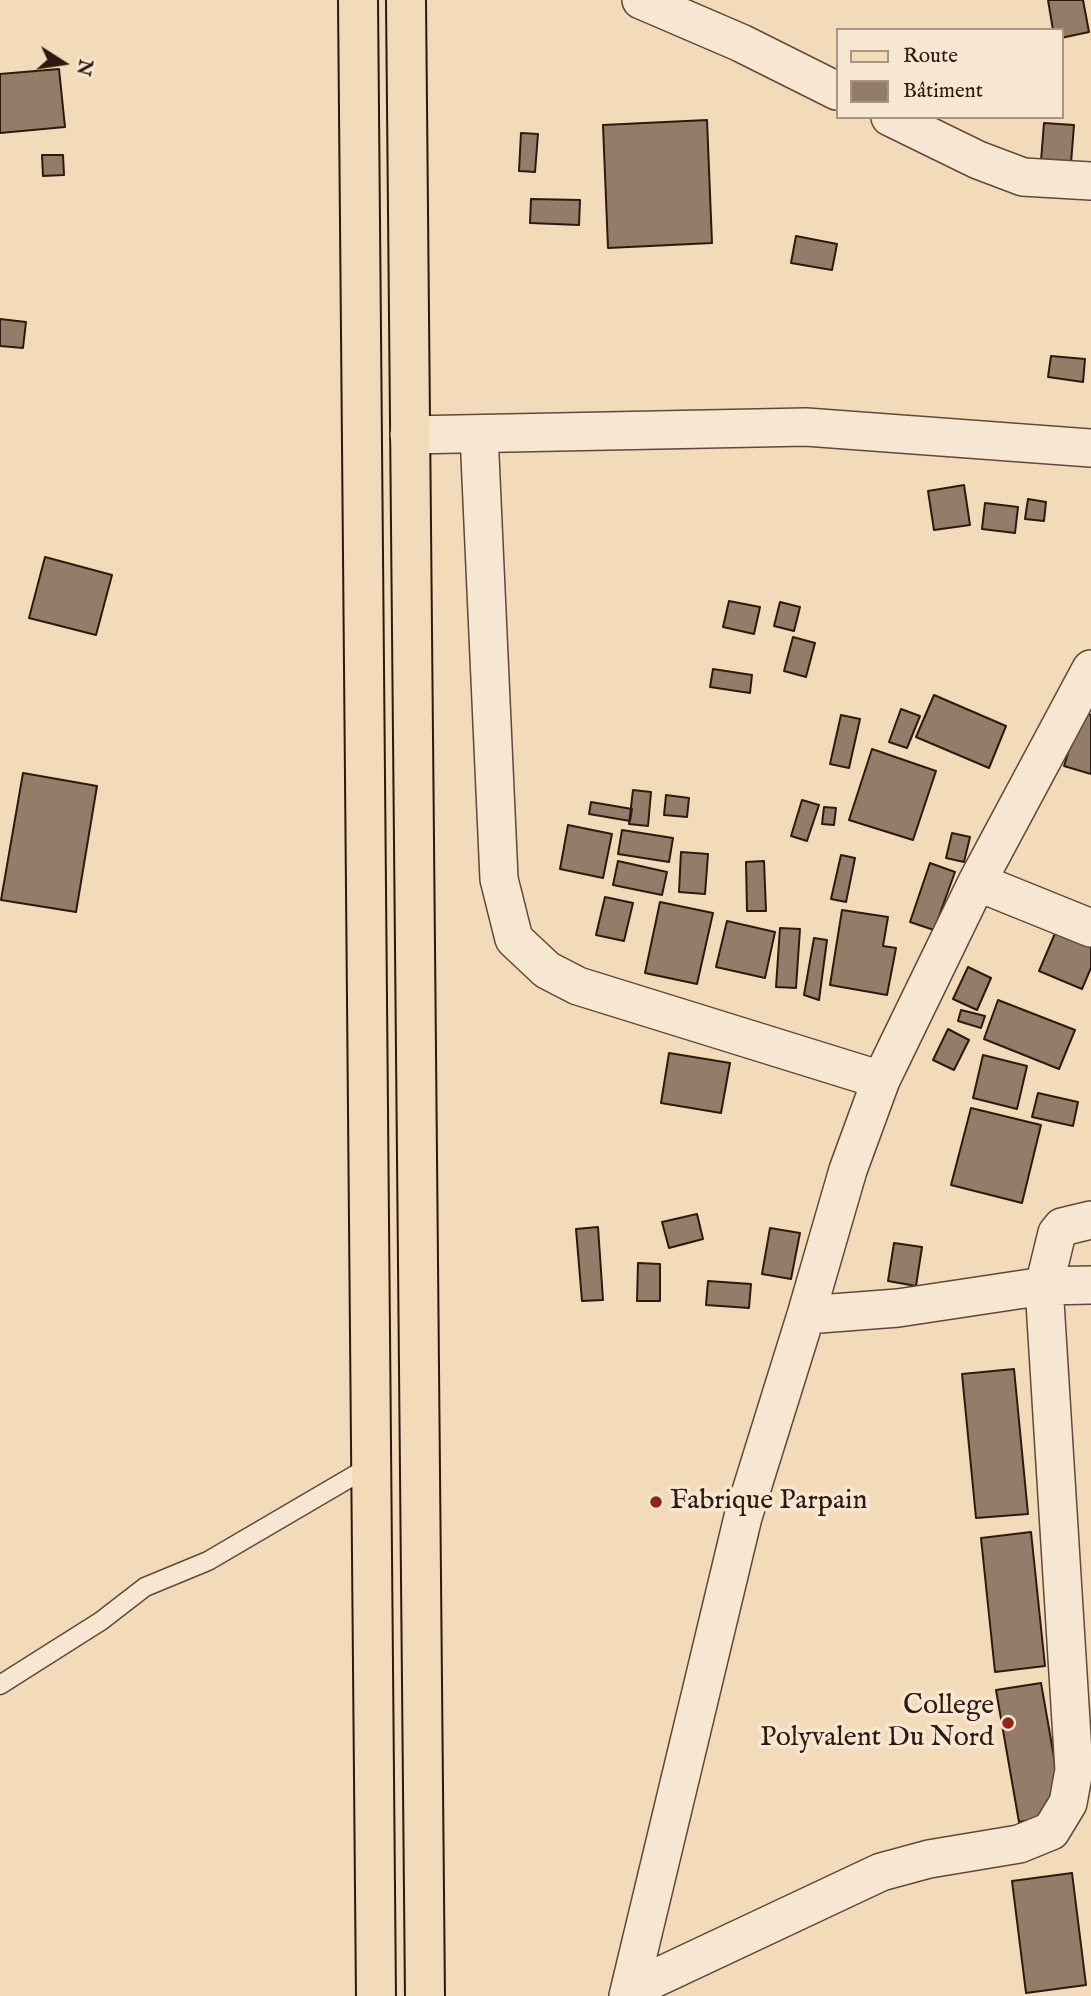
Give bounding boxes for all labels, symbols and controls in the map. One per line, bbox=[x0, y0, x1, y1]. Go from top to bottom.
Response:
north arrow bbox=[28, 28, 98, 98]
legend bbox=[836, 28, 1063, 119]
text: Route bbox=[903, 43, 958, 70]
text: N bbox=[70, 57, 97, 78]
text: Bâtiment bbox=[903, 78, 983, 105]
place label: Fabrique Parpain bbox=[670, 1485, 867, 1519]
marker: Fabrique Parpain bbox=[648, 1494, 664, 1510]
place label: College Polyvalent Du Nord bbox=[760, 1690, 994, 1756]
marker: College Polyvalent Du Nord bbox=[1000, 1715, 1016, 1731]

